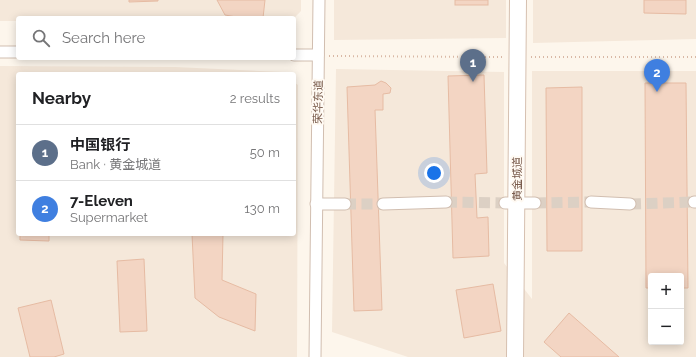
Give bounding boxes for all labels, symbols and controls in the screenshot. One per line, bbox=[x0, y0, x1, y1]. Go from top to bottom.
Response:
search box bbox=[16, 16, 296, 60]
icon: search bbox=[30, 27, 52, 49]
text: Search here bbox=[62, 29, 145, 47]
pin: 1 bbox=[460, 49, 486, 82]
pin: 2 bbox=[644, 59, 670, 92]
street label: 荣华东道 bbox=[312, 80, 325, 124]
text: Nearby bbox=[32, 88, 91, 108]
text: 2 results bbox=[230, 91, 280, 106]
text: 中国银行 bbox=[70, 136, 130, 154]
text: 1 bbox=[42, 145, 48, 160]
text: 50 m bbox=[250, 145, 280, 160]
text: Bank · 黄金城道 bbox=[70, 157, 161, 172]
street label: 黄金城道 bbox=[511, 157, 524, 201]
your location bbox=[424, 163, 444, 183]
text: 7-Eleven bbox=[70, 192, 133, 210]
text: 2 bbox=[41, 201, 49, 216]
text: 130 m bbox=[244, 201, 280, 216]
text: Supermarket bbox=[70, 210, 148, 225]
map controls bbox=[648, 273, 684, 345]
button: + bbox=[648, 273, 684, 309]
button: − bbox=[648, 309, 684, 345]

